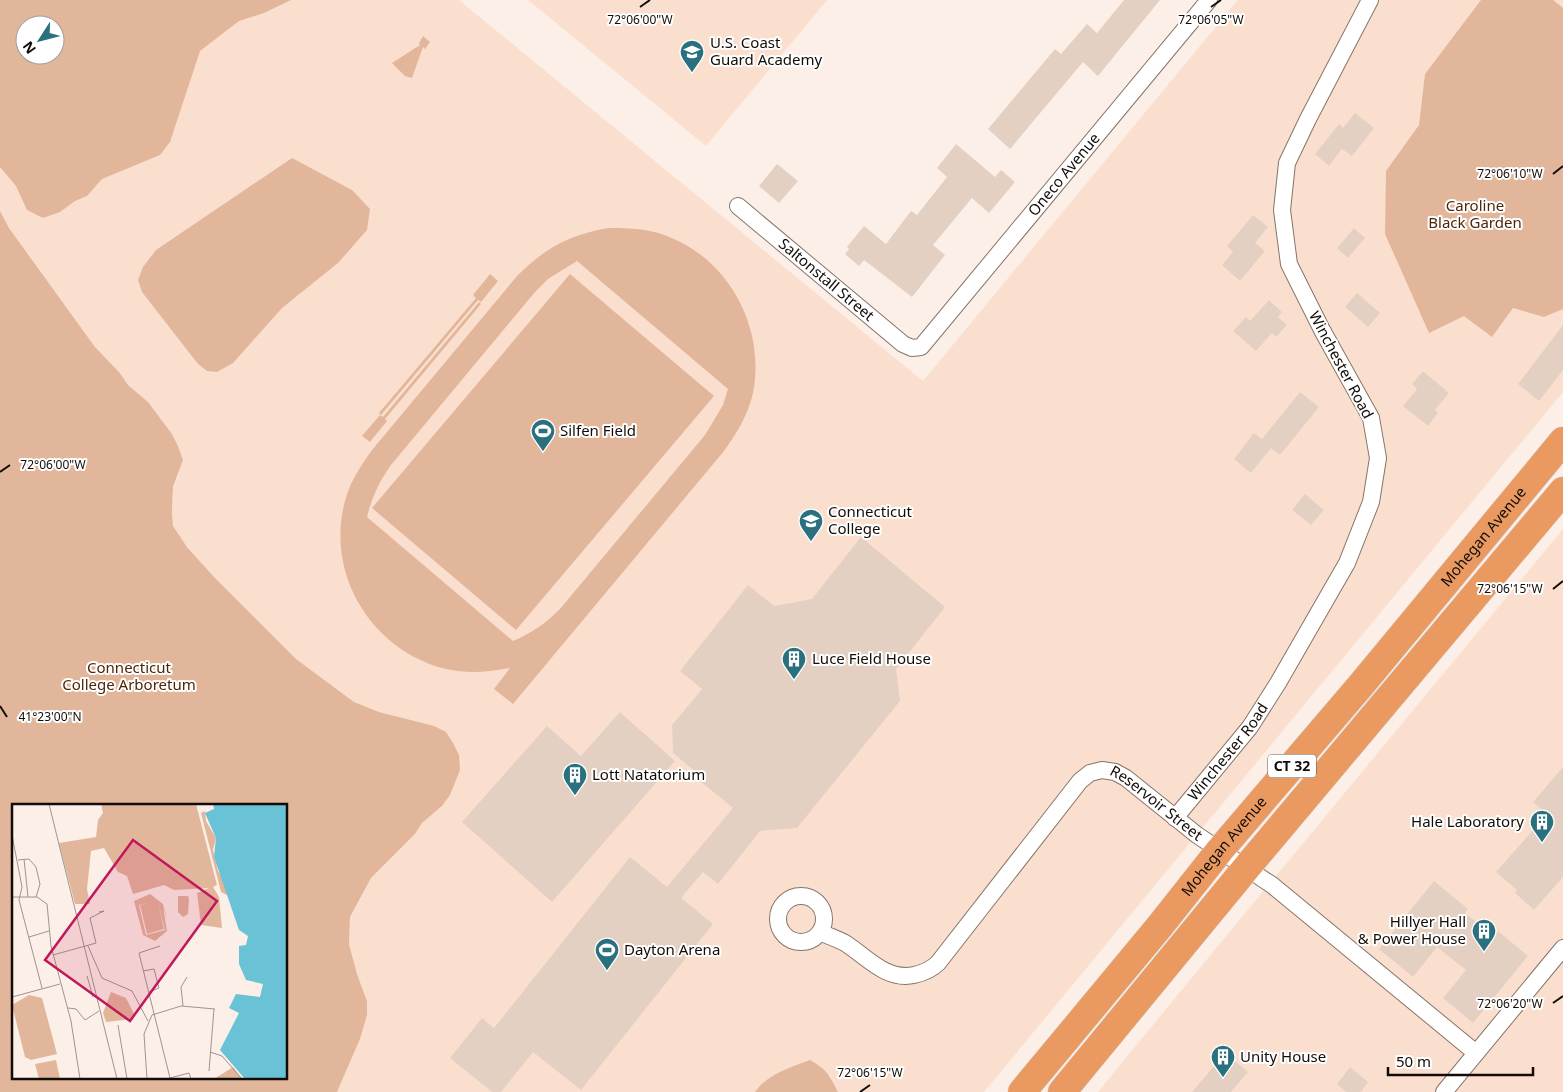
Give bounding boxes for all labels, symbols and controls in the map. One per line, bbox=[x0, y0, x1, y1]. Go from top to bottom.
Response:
text: 72°06'00"W bbox=[607, 11, 673, 28]
text: 72°06'05"W bbox=[1178, 11, 1244, 28]
north arrow bbox=[15, 15, 65, 65]
place label: U.S. Coast Guard Academy bbox=[710, 32, 823, 69]
text: N bbox=[18, 38, 40, 58]
school or university icon: U.S. Coast Guard Academy bbox=[679, 39, 705, 73]
street label: Oneco Avenue bbox=[1023, 128, 1104, 220]
text: 72°06'10"W bbox=[1477, 165, 1543, 182]
park label: Caroline Black Garden bbox=[1428, 195, 1522, 232]
street label: Saltonstall Street bbox=[775, 233, 879, 325]
street label: Winchester Road bbox=[1305, 307, 1379, 422]
sports icon: Silfen Field bbox=[530, 418, 556, 452]
place label: Silfen Field bbox=[560, 420, 636, 440]
text: 72°06'00"W bbox=[20, 456, 86, 473]
street label: Mohegan Avenue bbox=[1436, 482, 1530, 590]
place label: Connecticut College bbox=[828, 501, 913, 538]
school or university icon: Connecticut College bbox=[798, 508, 824, 542]
text: 72°06'15"W bbox=[1477, 580, 1543, 597]
building icon: Luce Field House bbox=[781, 646, 807, 680]
place label: Luce Field House bbox=[812, 648, 931, 668]
park label: Connecticut College Arboretum bbox=[62, 657, 196, 694]
street label: Winchester Road bbox=[1183, 699, 1272, 804]
text: 41°23'00"N bbox=[18, 708, 82, 725]
road number: CT 32 bbox=[1268, 754, 1316, 778]
street label: Reservoir Street bbox=[1107, 760, 1207, 845]
building icon: Lott Natatorium bbox=[562, 762, 588, 796]
place label: Lott Natatorium bbox=[592, 764, 705, 784]
street label: Mohegan Avenue bbox=[1176, 792, 1271, 900]
inset map bbox=[12, 804, 288, 1080]
building icon: Hale Laboratory bbox=[1529, 809, 1555, 843]
place label: Hale Laboratory bbox=[1411, 811, 1524, 831]
place label: Hillyer Hall & Power House bbox=[1358, 911, 1466, 948]
building icon: Hillyer Hall & Power House bbox=[1471, 918, 1497, 952]
sports icon: Dayton Arena bbox=[594, 937, 620, 971]
place label: Dayton Arena bbox=[624, 939, 720, 959]
text: 72°06'20"W bbox=[1477, 995, 1543, 1012]
building icon: Unity House bbox=[1210, 1044, 1236, 1078]
scale bar bbox=[1388, 1044, 1533, 1076]
place label: Unity House bbox=[1240, 1046, 1326, 1066]
text: 50 m bbox=[1396, 1051, 1431, 1071]
text: 72°06'15"W bbox=[837, 1064, 903, 1081]

